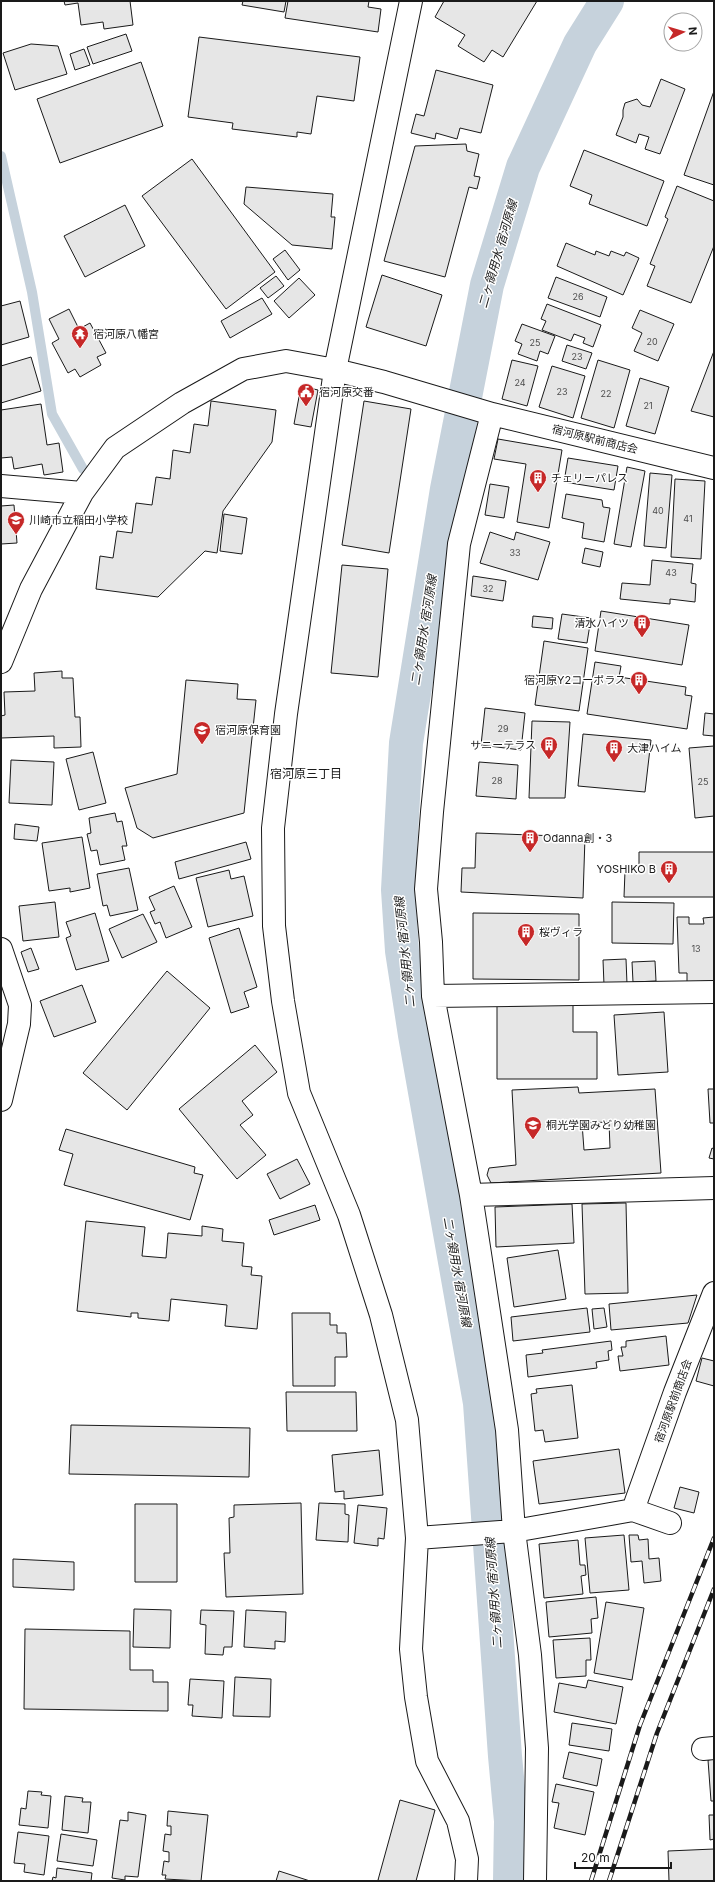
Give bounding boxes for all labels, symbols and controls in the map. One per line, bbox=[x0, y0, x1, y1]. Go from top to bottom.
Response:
north arrow bbox=[663, 12, 703, 52]
text: N bbox=[686, 26, 700, 36]
water label: 二ヶ領用水 宿河原線 bbox=[475, 196, 521, 309]
house number: 26 bbox=[572, 291, 584, 302]
temple icon: 宿河原八幡宮 bbox=[70, 324, 90, 349]
place label: 宿河原八幡宮 bbox=[93, 327, 159, 341]
house number: 20 bbox=[646, 336, 658, 347]
house number: 25 bbox=[530, 337, 540, 348]
house number: 23 bbox=[571, 351, 583, 362]
house number: 24 bbox=[514, 377, 526, 388]
public building icon: 宿河原交番 bbox=[296, 382, 316, 407]
place label: 宿河原交番 bbox=[319, 385, 374, 399]
house number: 23 bbox=[556, 386, 568, 397]
house number: 22 bbox=[601, 388, 611, 399]
house number: 21 bbox=[643, 400, 653, 411]
street label: 宿河原駅前商店会 bbox=[551, 422, 639, 456]
building icon: チェリーパレス bbox=[528, 468, 548, 493]
place label: チェリーパレス bbox=[551, 471, 628, 485]
house number: 40 bbox=[652, 505, 664, 516]
school or university icon: 川崎市立稲田小学校 bbox=[6, 510, 26, 535]
place label: 川崎市立稲田小学校 bbox=[29, 513, 128, 527]
house number: 41 bbox=[683, 513, 693, 524]
house number: 33 bbox=[509, 547, 521, 558]
house number: 43 bbox=[665, 567, 677, 578]
water label: 二ヶ領用水 宿河原線 bbox=[407, 572, 440, 686]
house number: 32 bbox=[482, 583, 494, 594]
building icon: 清水ハイツ bbox=[632, 613, 652, 638]
place label: 清水ハイツ bbox=[574, 616, 629, 630]
building icon: 宿河原Y2コーポラス bbox=[629, 670, 649, 695]
place label: 宿河原Y2コーポラス bbox=[524, 673, 626, 687]
school or university icon: 宿河原保育園 bbox=[192, 720, 212, 745]
place label: 宿河原保育園 bbox=[215, 723, 281, 737]
house number: 29 bbox=[497, 723, 509, 734]
building icon: サニーテラス bbox=[539, 735, 559, 760]
place label: サニーテラス bbox=[470, 738, 536, 752]
building icon: 大津ハイム bbox=[604, 738, 624, 763]
place label: 大津ハイム bbox=[627, 741, 682, 755]
district label: 宿河原三丁目 bbox=[270, 766, 342, 781]
house number: 28 bbox=[491, 775, 503, 786]
house number: 25 bbox=[698, 776, 708, 787]
building icon: Odanna創・3 bbox=[520, 828, 540, 853]
place label: Odanna創・3 bbox=[543, 831, 612, 845]
building icon: YOSHIKO B bbox=[659, 859, 679, 884]
place label: YOSHIKO B bbox=[597, 862, 656, 876]
water label: 二ヶ領用水 宿河原線 bbox=[391, 894, 418, 1008]
building icon: 桜ヴィラ bbox=[516, 922, 536, 947]
place label: 桜ヴィラ bbox=[539, 925, 583, 939]
house number: 13 bbox=[691, 943, 701, 954]
school or university icon: 桐光学園みどり幼稚園 bbox=[523, 1115, 543, 1140]
place label: 桐光学園みどり幼稚園 bbox=[546, 1118, 656, 1132]
water label: 二ヶ領用水 宿河原線 bbox=[440, 1216, 475, 1330]
street label: 宿河原駅前商店会 bbox=[651, 1357, 695, 1445]
water label: 二ヶ領用水 宿河原線 bbox=[482, 1535, 505, 1649]
scale bar bbox=[575, 1844, 671, 1870]
text: 20 m bbox=[581, 1850, 610, 1865]

